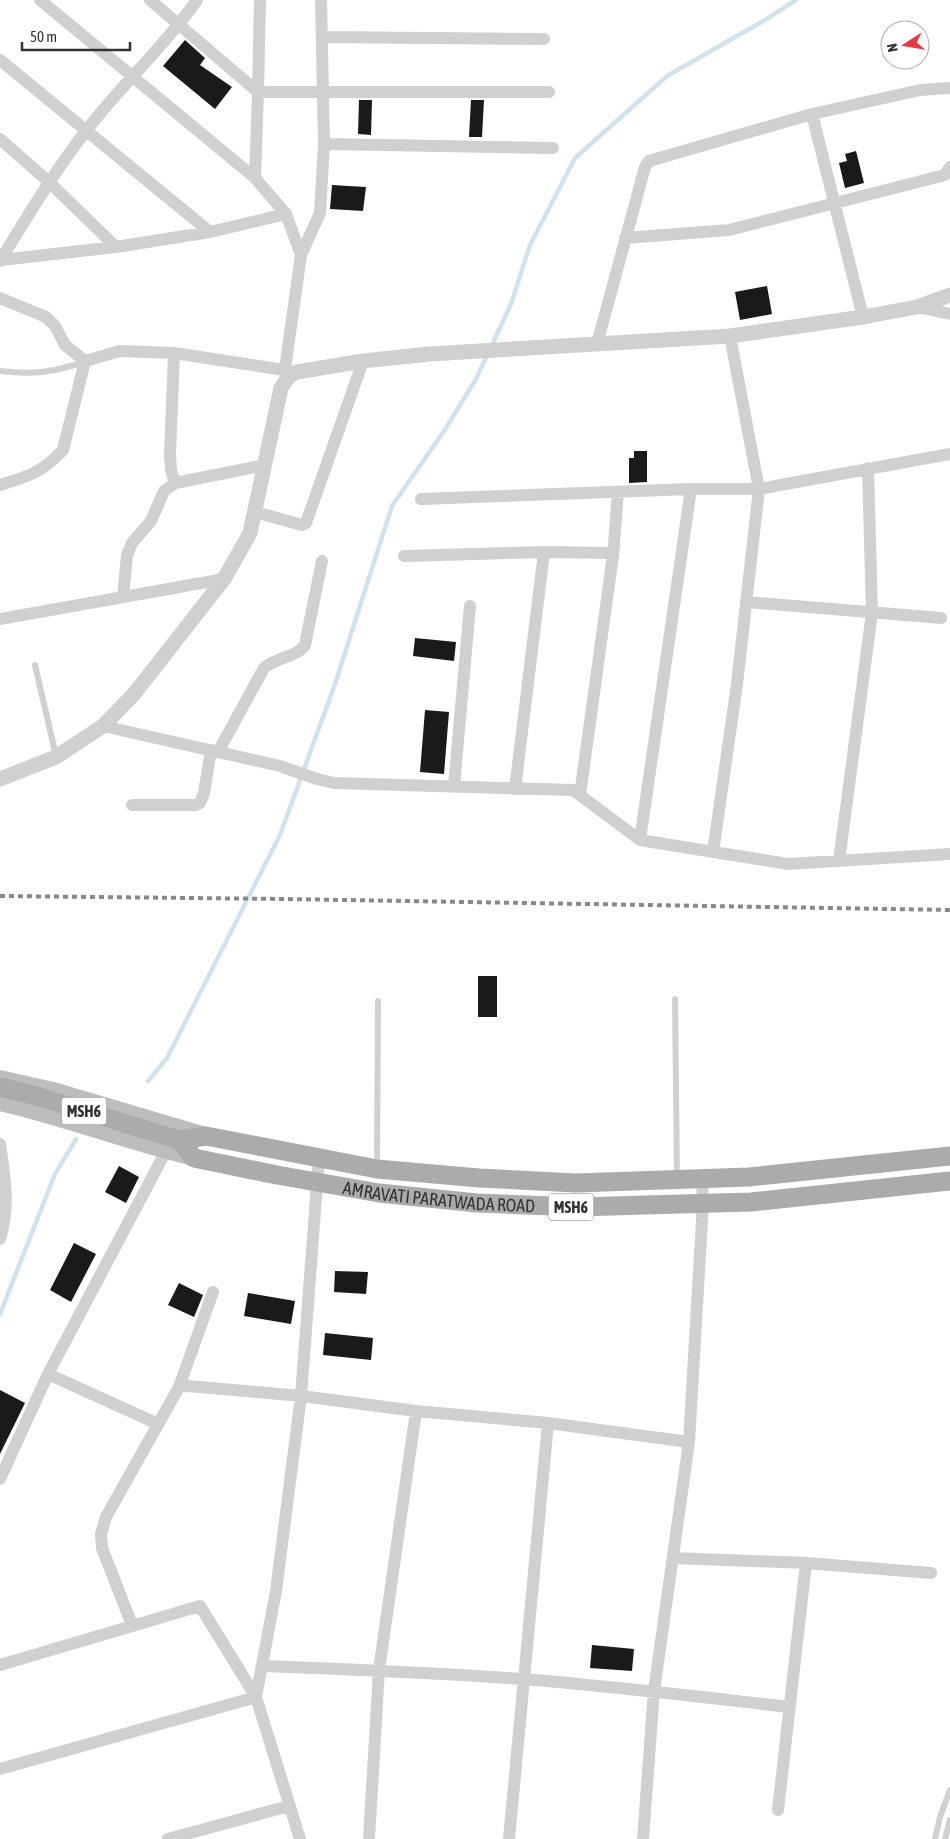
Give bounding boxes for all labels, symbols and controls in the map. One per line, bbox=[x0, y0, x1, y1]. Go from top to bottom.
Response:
scale bar bbox=[22, 20, 130, 52]
north arrow bbox=[880, 20, 930, 70]
text: 50 m bbox=[30, 28, 57, 45]
text: N bbox=[884, 42, 901, 53]
road number: MSH6 bbox=[62, 1098, 106, 1124]
street label: AMRAVATI PARATWADA ROAD bbox=[341, 1176, 536, 1216]
road number: MSH6 bbox=[548, 1194, 594, 1220]

